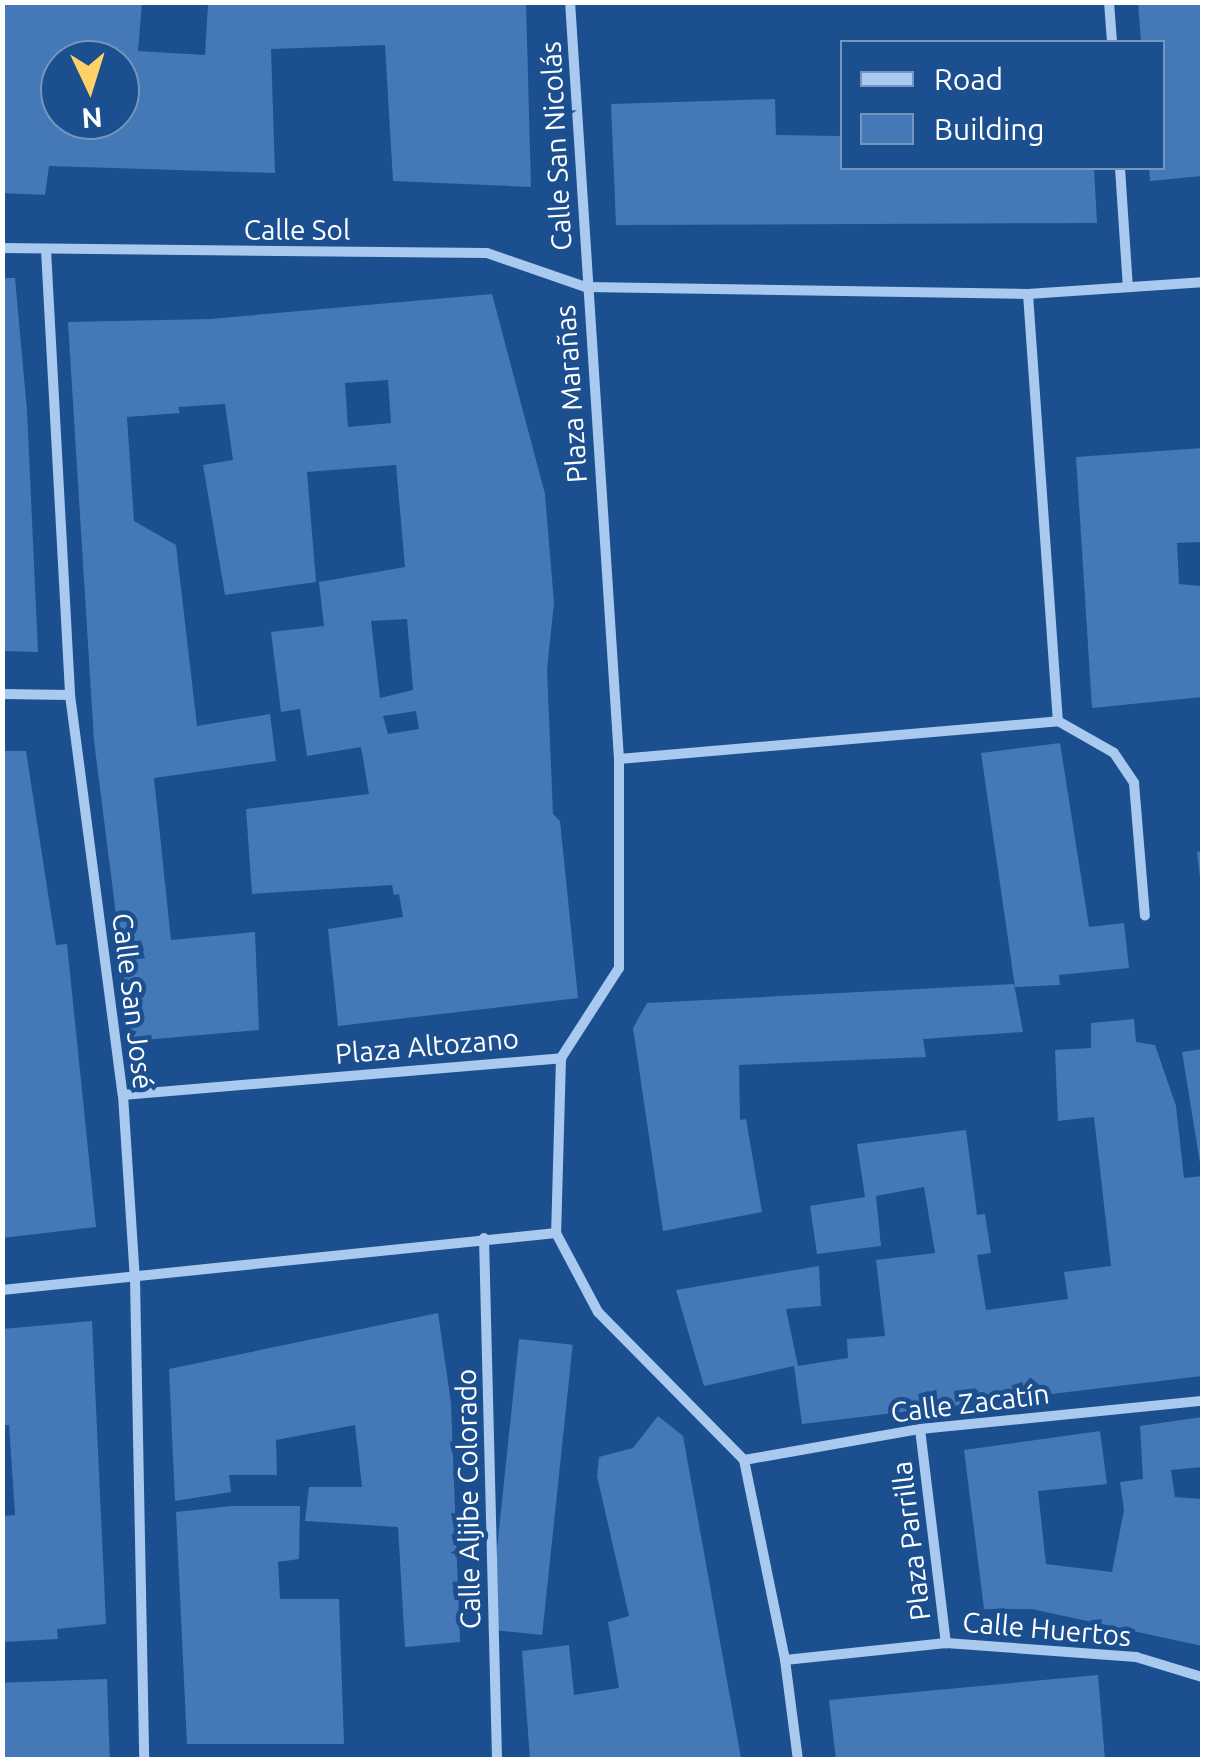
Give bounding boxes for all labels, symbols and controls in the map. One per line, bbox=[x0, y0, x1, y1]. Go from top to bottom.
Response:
north arrow bbox=[40, 40, 140, 140]
street label: Calle San Nicolás bbox=[534, 40, 578, 252]
legend bbox=[840, 40, 1165, 170]
text: Road bbox=[934, 62, 1003, 96]
text: N bbox=[80, 102, 103, 135]
text: Building bbox=[934, 112, 1045, 146]
street label: Calle Sol bbox=[244, 213, 350, 247]
street label: Plaza Marañas bbox=[548, 304, 594, 484]
street label: Calle San José bbox=[106, 911, 160, 1091]
street label: Plaza Altozano bbox=[334, 1021, 520, 1071]
street label: Calle Aljibe Colorado bbox=[449, 1368, 487, 1630]
street label: Calle Zacatín bbox=[889, 1377, 1051, 1429]
street label: Plaza Parrilla bbox=[885, 1459, 937, 1623]
street label: Calle Huertos bbox=[961, 1605, 1133, 1653]

